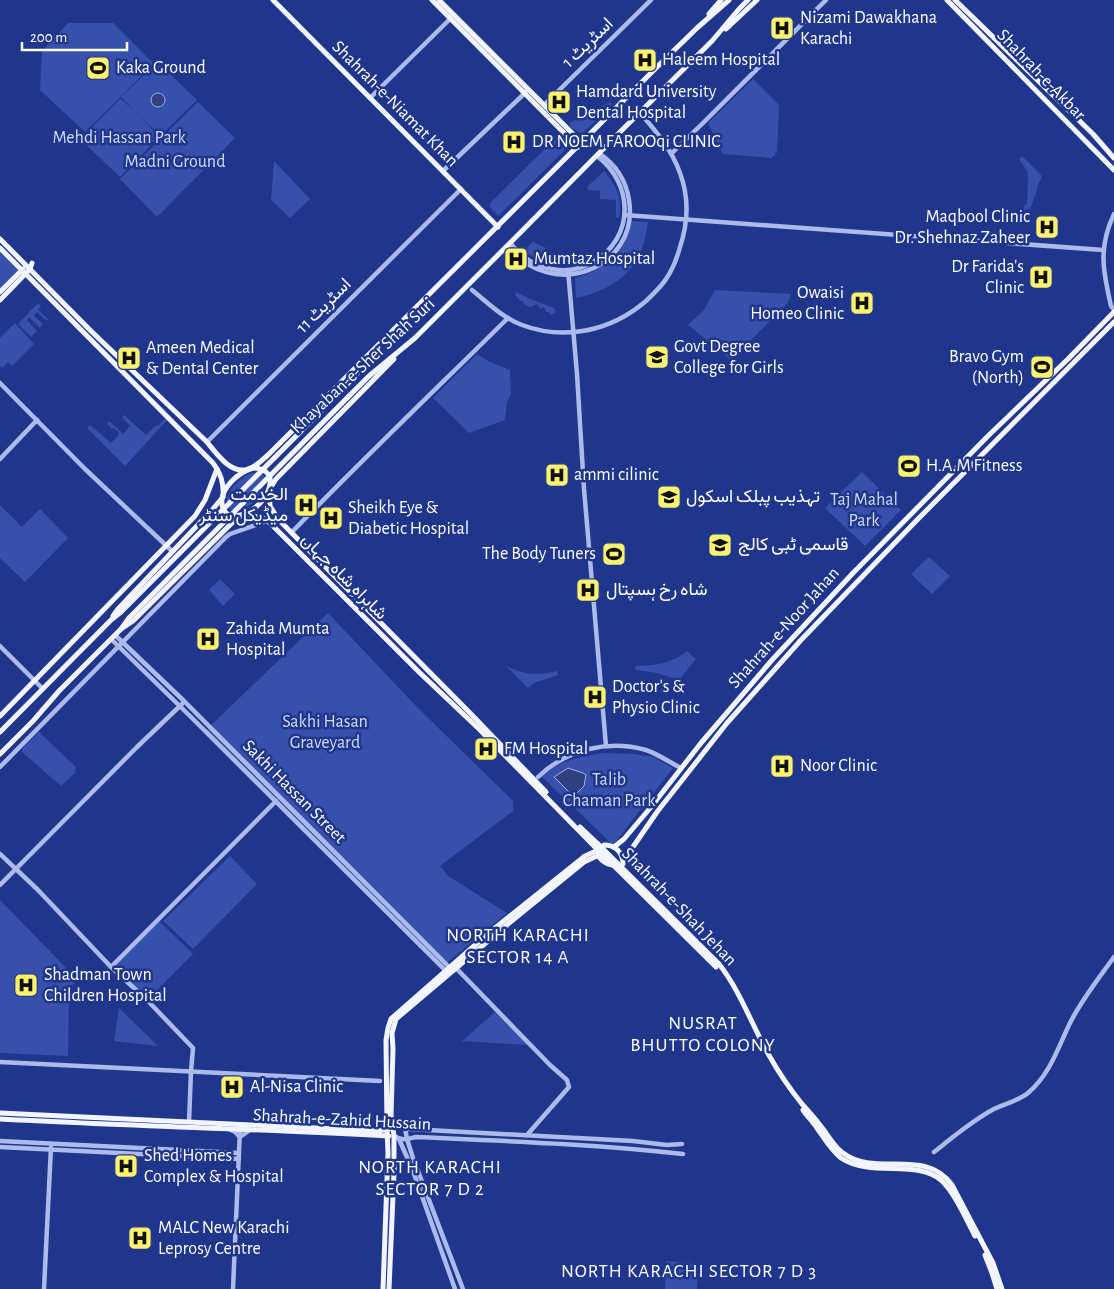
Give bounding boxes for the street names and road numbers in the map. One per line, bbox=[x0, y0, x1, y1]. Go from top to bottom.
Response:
street label: اسٹریٹ 1 bbox=[559, 15, 618, 72]
street label: Shahrah-e-Akbar bbox=[993, 26, 1089, 124]
street label: Shahrah-e-Niamat Khan bbox=[328, 37, 462, 171]
street label: اسٹریٹ 11 bbox=[293, 275, 355, 337]
street label: Khayaban-e-Sher Shah Suri bbox=[287, 295, 439, 437]
street label: شاہراہِ شاہ جہاں bbox=[296, 531, 390, 625]
street label: Shahrah-e-Noor Jahan bbox=[725, 564, 843, 692]
street label: Sakhi Hassan Street bbox=[239, 737, 349, 847]
street label: Shahrah-e-Shah Jehan bbox=[618, 844, 740, 970]
street label: Shahrah-e-Zahid Hussain bbox=[253, 1106, 431, 1134]

